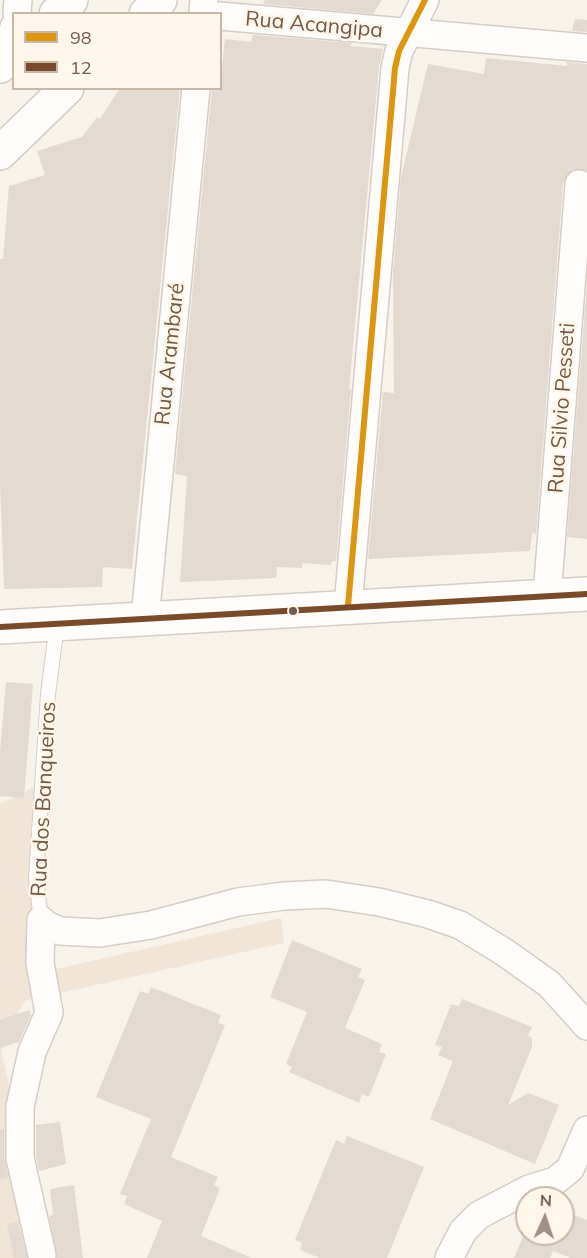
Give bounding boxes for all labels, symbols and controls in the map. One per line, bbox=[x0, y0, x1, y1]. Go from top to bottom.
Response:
street label: Rua Acangipa bbox=[244, 6, 384, 44]
legend bbox=[12, 12, 222, 90]
text: 98 bbox=[70, 26, 92, 49]
text: 12 bbox=[70, 56, 92, 79]
street label: Rua Arambaré bbox=[150, 282, 190, 426]
street label: Rua Silvio Pesseti bbox=[543, 322, 581, 494]
unlabelled marker bbox=[287, 605, 299, 617]
street label: Rua dos Banqueiros bbox=[26, 701, 62, 897]
north arrow bbox=[515, 1186, 575, 1246]
text: N bbox=[539, 1190, 552, 1210]

